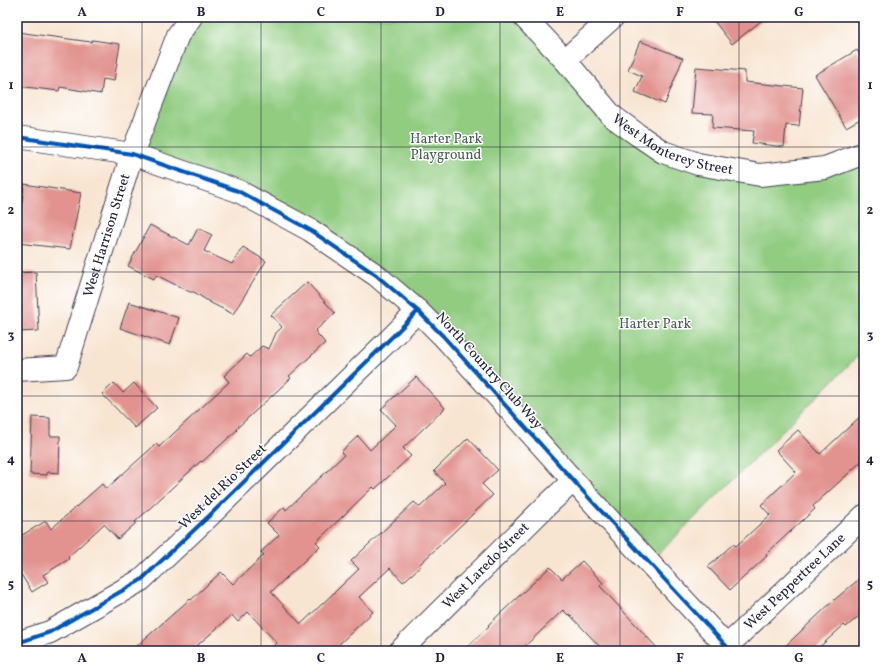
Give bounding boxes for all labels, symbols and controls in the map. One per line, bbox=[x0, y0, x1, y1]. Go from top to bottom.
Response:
text: A bbox=[77, 4, 87, 22]
text: B bbox=[197, 4, 206, 22]
text: C bbox=[317, 4, 325, 22]
text: D bbox=[435, 4, 445, 22]
text: E bbox=[556, 4, 564, 22]
text: F bbox=[676, 4, 684, 22]
text: G bbox=[794, 4, 804, 22]
text: 1 bbox=[8, 77, 14, 95]
text: 1 bbox=[867, 77, 873, 95]
street label: West Monterey Street bbox=[608, 110, 734, 180]
park label: Harter Park Playground bbox=[410, 130, 482, 165]
street label: West Harrison Street bbox=[79, 171, 135, 299]
text: 2 bbox=[8, 202, 15, 220]
text: 2 bbox=[867, 202, 874, 220]
street label: North Country Club Way bbox=[431, 308, 547, 434]
park label: Harter Park bbox=[619, 315, 691, 334]
text: 3 bbox=[8, 327, 15, 345]
text: 3 bbox=[867, 327, 874, 345]
street label: West del Rio Street bbox=[175, 440, 271, 534]
text: 4 bbox=[7, 451, 15, 469]
text: 4 bbox=[866, 451, 874, 469]
street label: West Laredo Street bbox=[438, 518, 534, 613]
street label: West Peppertree Lane bbox=[740, 529, 850, 634]
text: 5 bbox=[8, 576, 14, 594]
text: 5 bbox=[867, 576, 873, 594]
text: A bbox=[77, 650, 87, 668]
text: B bbox=[197, 650, 206, 668]
text: C bbox=[317, 650, 325, 668]
text: D bbox=[435, 650, 445, 668]
text: E bbox=[556, 650, 564, 668]
text: F bbox=[676, 650, 684, 668]
text: G bbox=[794, 650, 804, 668]

